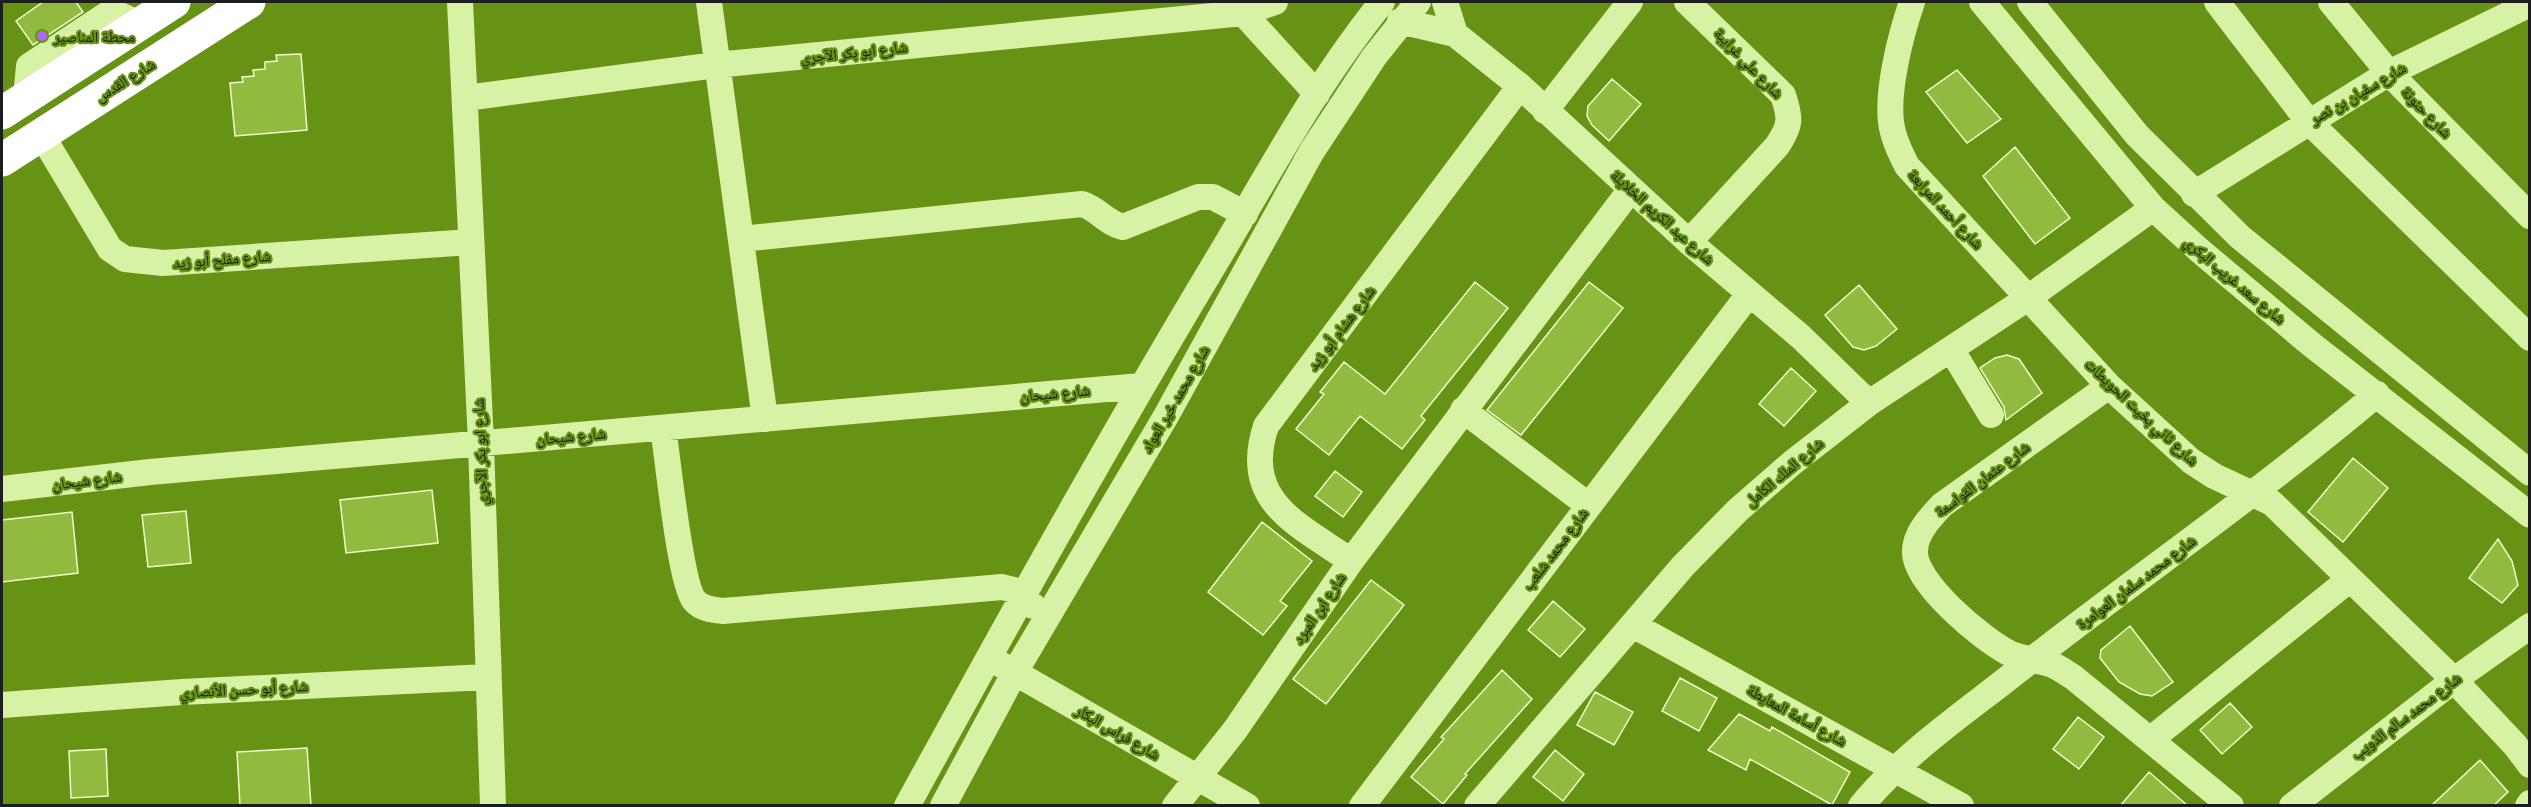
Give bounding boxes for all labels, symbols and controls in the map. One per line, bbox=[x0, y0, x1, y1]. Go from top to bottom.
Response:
street label: شارع علي غرايبة bbox=[1709, 24, 1787, 104]
place label: محطة المناصير bbox=[53, 27, 135, 46]
marker: محطة المناصير bbox=[35, 29, 49, 43]
street label: شارع ابو بكر الآجري bbox=[800, 37, 909, 70]
street label: شارع القدس bbox=[92, 54, 159, 107]
street label: شارع سفيان بن نصر bbox=[2306, 58, 2410, 129]
street label: شارع حنونة bbox=[2397, 82, 2456, 142]
street label: شارع أحمد المرابعة bbox=[1904, 165, 1988, 253]
street label: شارع عبد الكريم الخلايلة bbox=[1607, 166, 1719, 269]
street label: شارع سعد غريب البكري bbox=[2179, 232, 2290, 330]
street label: شارع مفلح أبو زيد bbox=[172, 246, 272, 273]
street label: شارع هشام أبو زيد bbox=[1303, 282, 1380, 374]
street label: شارع محمد خير العواد bbox=[1137, 342, 1214, 456]
street label: شارع ثاني بخيت الحويطات bbox=[2079, 355, 2203, 472]
street label: شارع شيحان bbox=[1019, 380, 1091, 407]
street label: شارع ابو بكر الآجري bbox=[469, 398, 494, 506]
street label: شارع شيحان bbox=[535, 423, 607, 450]
street label: شارع الملك الكامل bbox=[1741, 434, 1828, 511]
street label: شارع عثمان القواسمة bbox=[1931, 437, 2034, 521]
street label: شارع شيحان bbox=[51, 466, 123, 495]
street label: شارع محمد شلعب bbox=[1518, 504, 1593, 594]
street label: شارع محمد سلمان العوامرة bbox=[2073, 531, 2200, 634]
street label: شارع ابن المبرد bbox=[1288, 569, 1351, 648]
street label: شارع محمد سالم الذويب bbox=[2347, 669, 2465, 764]
street label: شارع أبو حسن الأنصاري bbox=[180, 676, 309, 705]
street label: شارع أسامة المعايطة bbox=[1743, 680, 1850, 751]
street label: شارع فراس البكار bbox=[1071, 700, 1164, 765]

